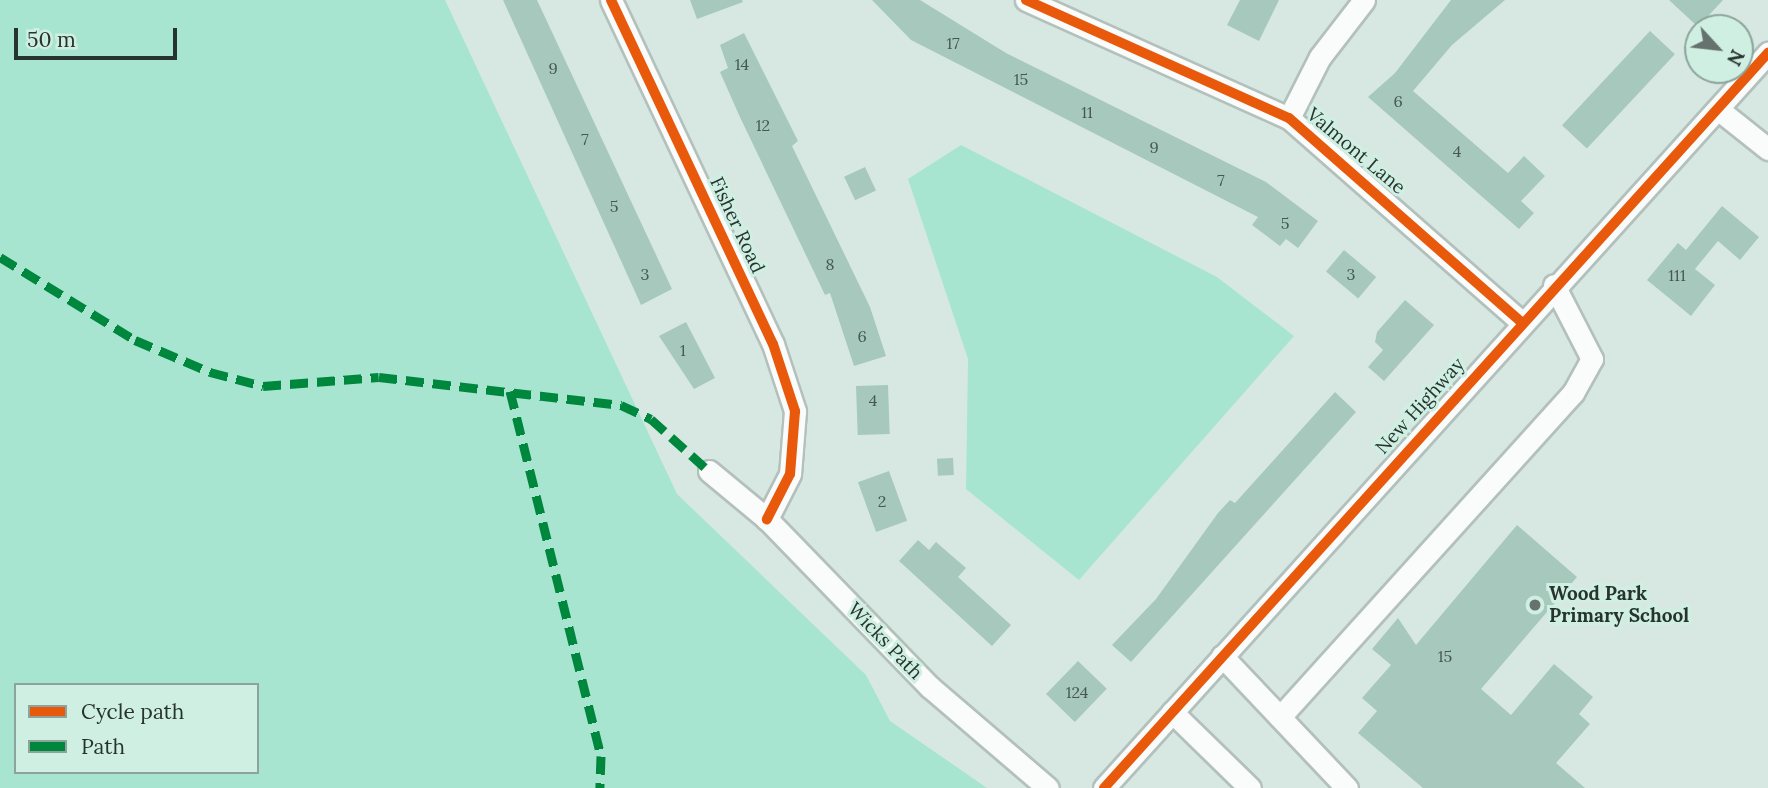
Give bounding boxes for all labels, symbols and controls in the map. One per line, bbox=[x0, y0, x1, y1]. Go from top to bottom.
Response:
scale bar bbox=[18, 14, 180, 58]
north arrow bbox=[1684, 14, 1754, 84]
text: 50 m bbox=[27, 26, 76, 53]
house number: 17 bbox=[946, 33, 960, 53]
text: N bbox=[1722, 46, 1750, 70]
house number: 14 bbox=[735, 54, 749, 74]
house number: 9 bbox=[548, 58, 558, 78]
house number: 15 bbox=[1014, 69, 1028, 89]
house number: 6 bbox=[1393, 91, 1403, 111]
house number: 11 bbox=[1081, 102, 1093, 122]
street label: Valmont Lane bbox=[1302, 103, 1410, 199]
house number: 12 bbox=[756, 115, 770, 135]
house number: 7 bbox=[581, 129, 589, 149]
house number: 9 bbox=[1149, 137, 1159, 157]
house number: 4 bbox=[1453, 141, 1461, 161]
house number: 7 bbox=[1217, 170, 1225, 190]
street label: Fisher Road bbox=[705, 173, 769, 277]
house number: 5 bbox=[610, 196, 618, 216]
house number: 5 bbox=[1281, 213, 1289, 233]
house number: 8 bbox=[826, 254, 834, 274]
house number: 3 bbox=[641, 264, 649, 284]
house number: 3 bbox=[1347, 264, 1355, 284]
house number: 111 bbox=[1668, 265, 1686, 285]
house number: 6 bbox=[857, 326, 867, 346]
house number: 1 bbox=[680, 340, 686, 360]
street label: New Highway bbox=[1371, 353, 1469, 459]
house number: 4 bbox=[869, 390, 877, 410]
house number: 2 bbox=[878, 491, 886, 511]
place label: Wood Park Primary School bbox=[1549, 583, 1689, 627]
marker: Wood Park Primary School bbox=[1527, 597, 1543, 613]
street label: Wicks Path bbox=[843, 598, 927, 684]
house number: 15 bbox=[1438, 646, 1452, 666]
house number: 124 bbox=[1066, 682, 1088, 702]
legend bbox=[14, 683, 259, 774]
text: Cycle path bbox=[81, 698, 184, 725]
text: Path bbox=[81, 733, 125, 760]

